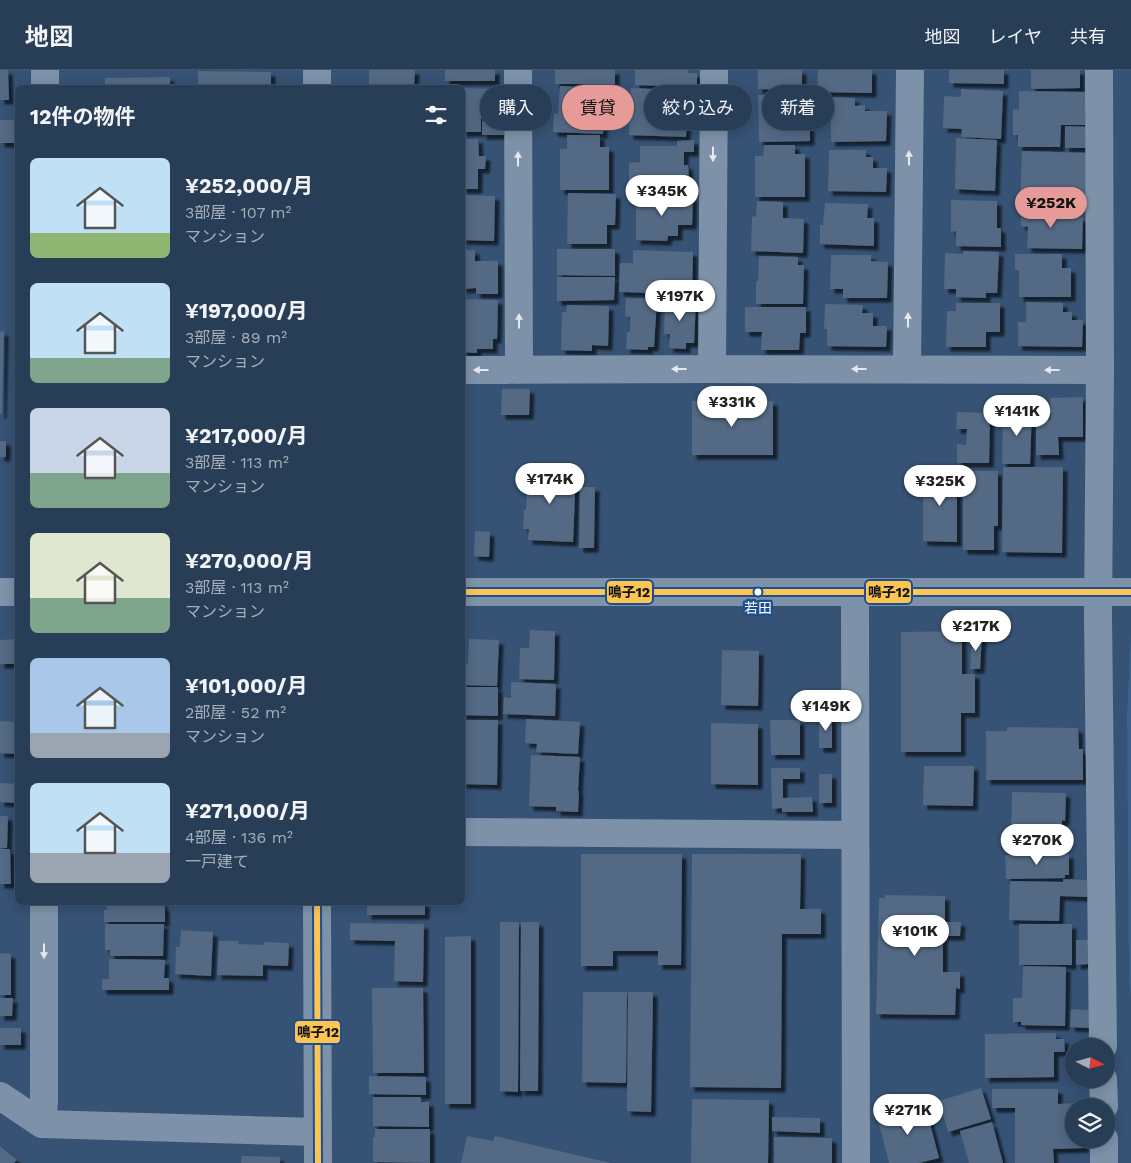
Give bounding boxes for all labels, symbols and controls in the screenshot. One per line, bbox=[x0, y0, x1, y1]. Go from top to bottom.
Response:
text: 地図 bbox=[25, 23, 73, 51]
text: 地図 bbox=[925, 26, 961, 47]
text: レイヤ bbox=[989, 26, 1042, 47]
text: 共有 bbox=[1070, 26, 1106, 47]
chip: 購入 bbox=[480, 85, 552, 130]
chip: 賃貸 bbox=[562, 85, 634, 130]
chip: 絞り込み bbox=[644, 85, 752, 130]
chip: 新着 bbox=[762, 85, 834, 130]
icon: filters bbox=[422, 101, 450, 129]
text: 12件の物件 bbox=[30, 104, 136, 129]
one-way arrow bbox=[709, 146, 717, 162]
one-way arrow bbox=[514, 150, 522, 166]
one-way arrow bbox=[905, 150, 913, 166]
text: ¥252,000/月 bbox=[185, 173, 313, 198]
pin: ¥345K bbox=[627, 174, 697, 217]
icon: home bbox=[70, 178, 130, 238]
text: ¥345K bbox=[637, 181, 687, 200]
pin: ¥252K bbox=[1016, 186, 1086, 229]
text: ¥252K bbox=[1026, 193, 1076, 212]
text: 3部屋 · 107 m² bbox=[185, 203, 291, 222]
text: マンション bbox=[185, 227, 265, 246]
pin: ¥197K bbox=[645, 280, 715, 322]
text: ¥197K bbox=[656, 286, 704, 305]
text: ¥197,000/月 bbox=[185, 298, 308, 323]
icon: home bbox=[70, 303, 130, 363]
one-way arrow bbox=[904, 312, 912, 328]
one-way arrow bbox=[515, 313, 523, 329]
text: 3部屋 · 89 m² bbox=[185, 328, 287, 347]
text: マンション bbox=[185, 352, 265, 371]
one-way arrow bbox=[670, 365, 686, 373]
one-way arrow bbox=[850, 365, 866, 373]
one-way arrow bbox=[473, 366, 489, 374]
one-way arrow bbox=[1043, 366, 1059, 374]
pin: ¥331K bbox=[697, 386, 767, 428]
text: ¥331K bbox=[708, 392, 756, 411]
pin: ¥141K bbox=[982, 394, 1052, 437]
text: ¥141K bbox=[994, 401, 1040, 420]
text: ¥217,000/月 bbox=[185, 423, 308, 448]
icon: home bbox=[70, 428, 130, 488]
text: 3部屋 · 113 m² bbox=[185, 453, 289, 472]
pin: ¥174K bbox=[515, 462, 585, 505]
pin: ¥325K bbox=[905, 464, 975, 507]
text: ¥174K bbox=[526, 469, 574, 488]
text: ¥325K bbox=[915, 471, 965, 490]
text: マンション bbox=[185, 477, 265, 496]
text: ¥270,000/月 bbox=[185, 548, 313, 573]
icon: home bbox=[70, 553, 130, 613]
text: 3部屋 · 113 m² bbox=[185, 578, 289, 597]
line badge: 鳴子12 bbox=[606, 580, 653, 604]
line badge: 鳴子12 bbox=[865, 580, 912, 604]
text: 鳴子12 bbox=[608, 584, 650, 600]
text: 鳴子12 bbox=[868, 584, 910, 600]
marker: 若田 bbox=[753, 587, 763, 597]
place label: 若田 bbox=[744, 600, 772, 616]
text: マンション bbox=[185, 602, 265, 621]
pin: ¥217K bbox=[941, 610, 1011, 652]
text: ¥217K bbox=[952, 616, 1000, 635]
text: ¥101,000/月 bbox=[185, 673, 307, 698]
icon: home bbox=[70, 678, 130, 738]
pin: ¥149K bbox=[791, 690, 861, 732]
text: ¥149K bbox=[802, 696, 850, 715]
text: 2部屋 · 52 m² bbox=[185, 703, 286, 722]
text: マンション bbox=[185, 727, 265, 746]
text: ¥271,000/月 bbox=[185, 798, 310, 823]
icon: home bbox=[70, 803, 130, 863]
pin: ¥270K bbox=[1002, 824, 1072, 866]
text: 4部屋 · 136 m² bbox=[185, 828, 293, 847]
text: ¥270K bbox=[1012, 830, 1062, 849]
text: 一戸建て bbox=[185, 852, 249, 871]
pin: ¥101K bbox=[880, 914, 950, 957]
text: ¥101K bbox=[892, 921, 938, 940]
one-way arrow bbox=[40, 943, 48, 959]
line badge: 鳴子12 bbox=[294, 1020, 341, 1044]
text: 鳴子12 bbox=[297, 1024, 339, 1040]
north arrow bbox=[1065, 1038, 1115, 1088]
map controls bbox=[1065, 1038, 1115, 1148]
pin: ¥271K bbox=[873, 1094, 943, 1136]
button: layers bbox=[1065, 1098, 1115, 1148]
text: ¥271K bbox=[884, 1100, 932, 1119]

